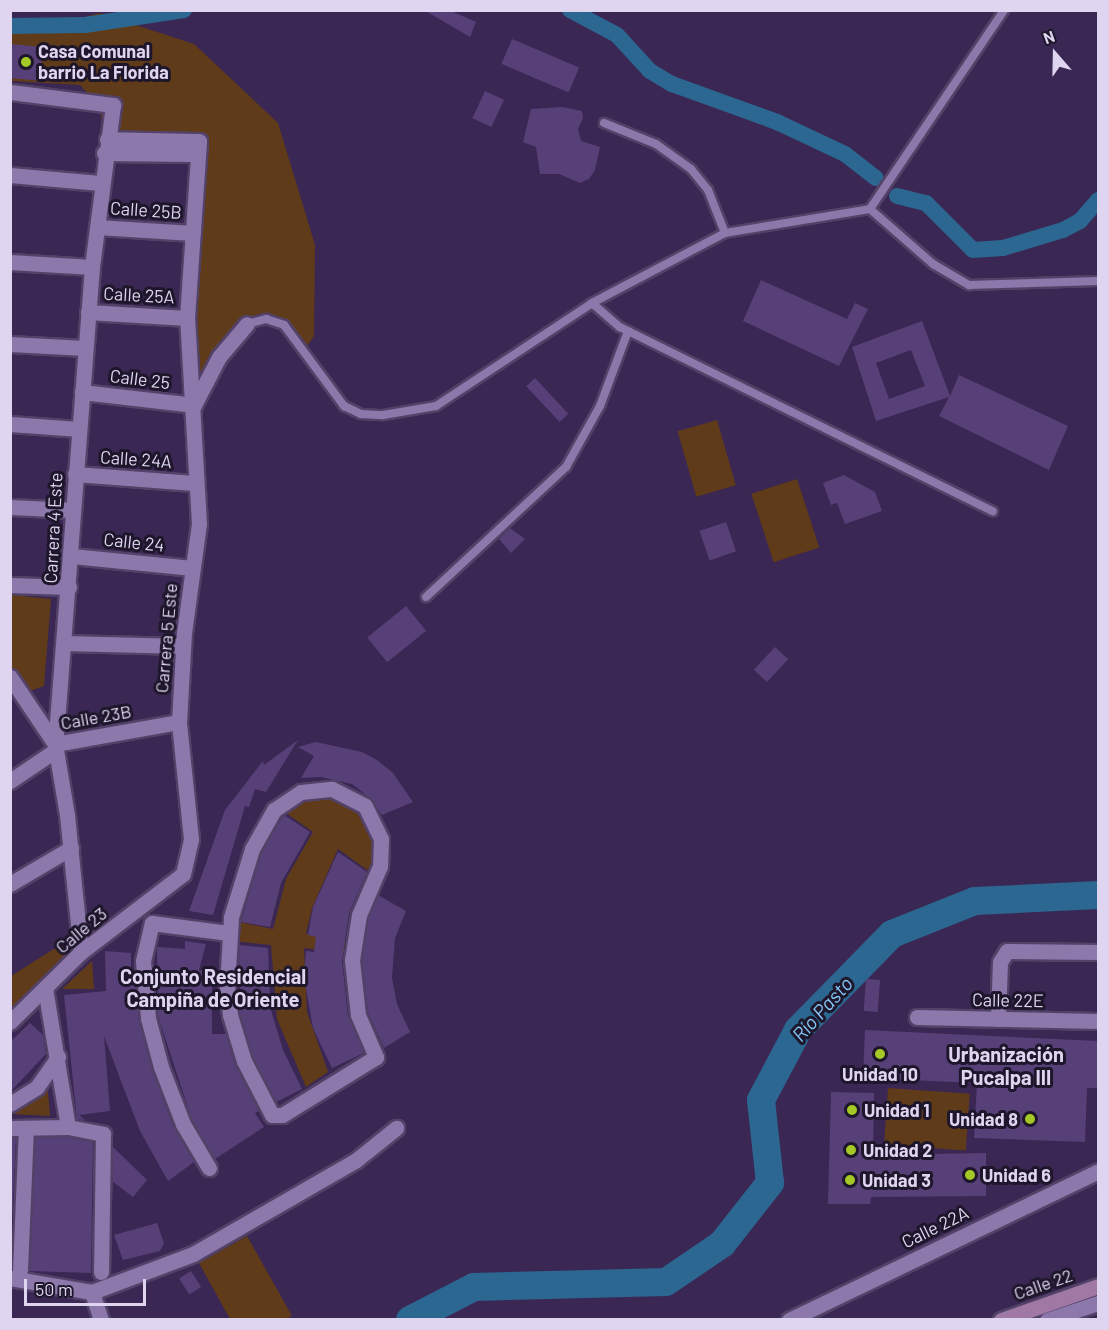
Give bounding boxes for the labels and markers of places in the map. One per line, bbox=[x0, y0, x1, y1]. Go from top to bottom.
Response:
place label: Casa Comunal barrio La Florida bbox=[38, 41, 169, 84]
marker: Casa Comunal barrio La Florida bbox=[19, 55, 33, 69]
marker: Unidad 10 bbox=[873, 1047, 887, 1061]
place label: Unidad 10 bbox=[842, 1063, 918, 1085]
place label: Unidad 1 bbox=[864, 1099, 930, 1121]
marker: Unidad 1 bbox=[845, 1103, 859, 1117]
place label: Unidad 8 bbox=[949, 1108, 1018, 1130]
marker: Unidad 8 bbox=[1023, 1112, 1037, 1126]
place label: Unidad 2 bbox=[863, 1139, 932, 1161]
marker: Unidad 2 bbox=[844, 1143, 858, 1157]
place label: Unidad 6 bbox=[982, 1164, 1051, 1186]
marker: Unidad 6 bbox=[963, 1168, 977, 1182]
place label: Unidad 3 bbox=[862, 1169, 931, 1191]
marker: Unidad 3 bbox=[843, 1173, 857, 1187]

